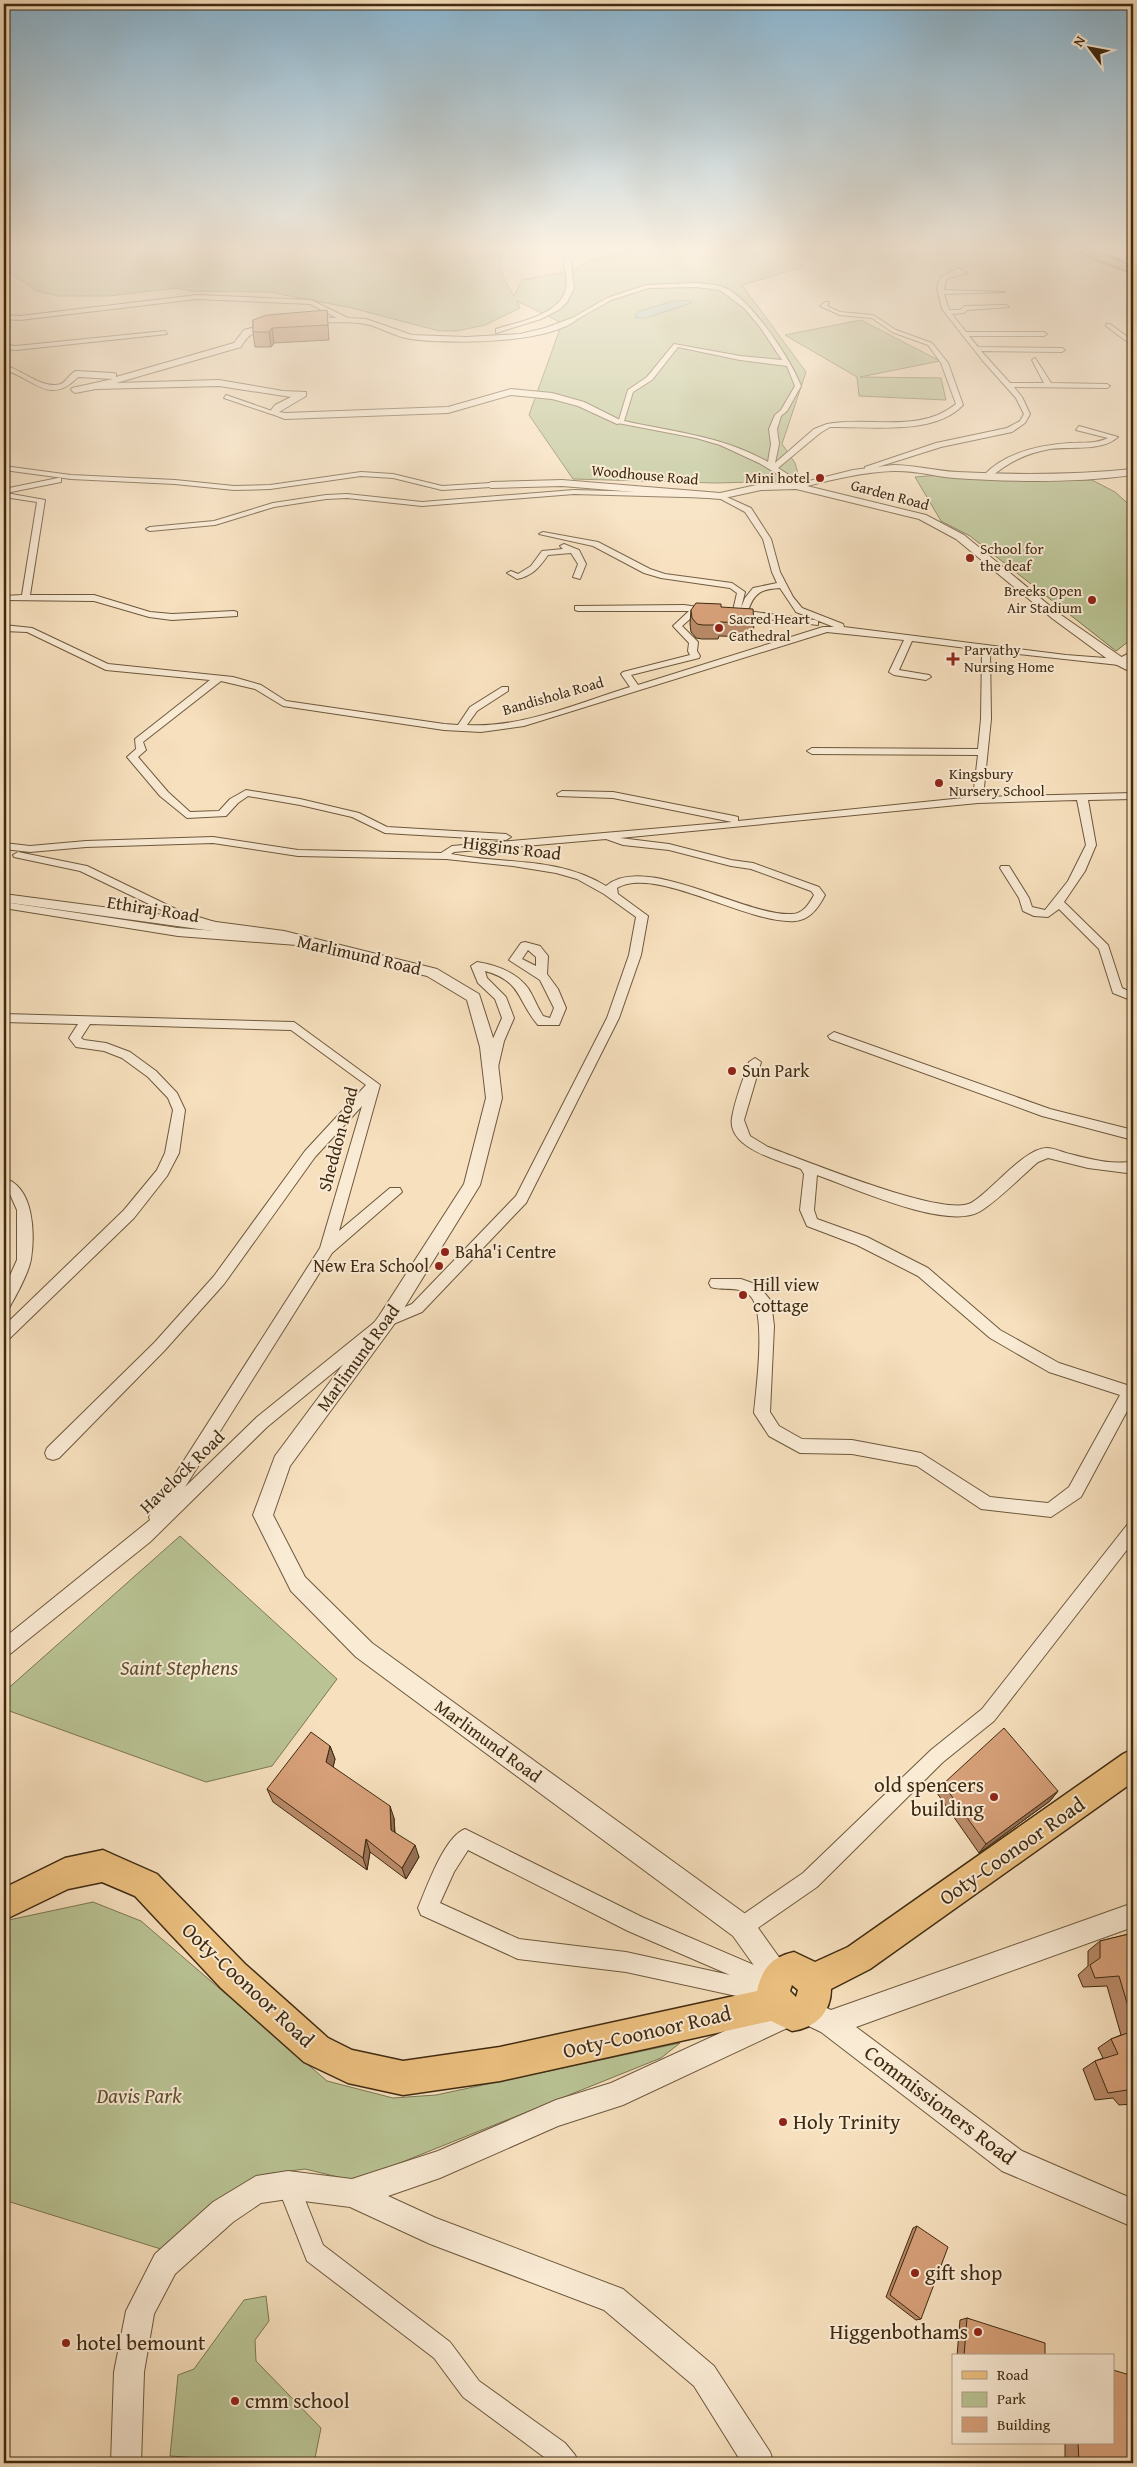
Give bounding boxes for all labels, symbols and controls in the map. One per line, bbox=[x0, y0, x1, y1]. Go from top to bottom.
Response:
north arrow bbox=[1064, 22, 1114, 72]
text: N bbox=[1068, 31, 1090, 50]
street label: Woodhouse Road bbox=[591, 459, 699, 490]
place label: Mini hotel bbox=[745, 467, 810, 488]
marker: Mini hotel bbox=[814, 472, 826, 484]
street label: Garden Road bbox=[849, 474, 932, 515]
place label: School for the deaf bbox=[980, 538, 1044, 576]
marker: School for the deaf bbox=[964, 552, 976, 564]
place label: Breeks Open Air Stadium bbox=[1004, 580, 1083, 618]
marker: Breeks Open Air Stadium bbox=[1086, 594, 1098, 606]
place label: Sacred Heart Cathedral bbox=[729, 608, 811, 646]
marker: Sacred Heart Cathedral bbox=[713, 622, 725, 634]
place label: Parvathy Nursing Home bbox=[964, 639, 1054, 677]
marker: Parvathy Nursing Home bbox=[946, 652, 960, 666]
street label: Bandishola Road bbox=[500, 671, 606, 720]
place label: Kingsbury Nursery School bbox=[949, 763, 1045, 801]
marker: Kingsbury Nursery School bbox=[933, 777, 945, 789]
street label: Higgins Road bbox=[461, 828, 563, 867]
street label: Ethiraj Road bbox=[105, 888, 201, 929]
street label: Marlimund Road bbox=[294, 927, 424, 982]
place label: Sun Park bbox=[742, 1057, 810, 1084]
marker: Sun Park bbox=[726, 1065, 738, 1077]
street label: Sheddon Road bbox=[311, 1083, 365, 1194]
place label: Baha'i Centre bbox=[455, 1238, 556, 1265]
marker: Baha'i Centre bbox=[439, 1246, 451, 1258]
place label: New Era School bbox=[313, 1252, 429, 1279]
marker: New Era School bbox=[433, 1260, 445, 1272]
place label: Hill view cottage bbox=[753, 1271, 820, 1319]
marker: Hill view cottage bbox=[737, 1289, 749, 1301]
street label: Marlimund Road bbox=[309, 1298, 406, 1417]
street label: Havelock Road bbox=[133, 1423, 231, 1520]
park label: Saint Stephens bbox=[120, 1652, 238, 1683]
street label: Marlimund Road bbox=[429, 1692, 548, 1789]
place label: old spencers building bbox=[874, 1769, 985, 1824]
street label: Ooty-Coonoor Road bbox=[932, 1788, 1092, 1913]
marker: old spencers building bbox=[988, 1791, 1000, 1803]
street label: Ooty-Coonoor Road bbox=[175, 1915, 322, 2055]
street label: Ooty-Coonoor Road bbox=[560, 1997, 735, 2066]
street label: Commissioners Road bbox=[858, 2037, 1023, 2172]
park label: Davis Park bbox=[95, 2080, 182, 2111]
place label: Holy Trinity bbox=[793, 2106, 901, 2137]
marker: Holy Trinity bbox=[777, 2116, 789, 2128]
place label: gift shop bbox=[925, 2257, 1002, 2288]
marker: gift shop bbox=[909, 2267, 921, 2279]
place label: Higgenbothams bbox=[829, 2316, 968, 2347]
marker: Higgenbothams bbox=[972, 2326, 984, 2338]
place label: hotel bemount bbox=[76, 2327, 206, 2358]
marker: hotel bemount bbox=[60, 2337, 72, 2349]
legend bbox=[952, 2354, 1114, 2444]
text: Road bbox=[997, 2364, 1028, 2385]
place label: cmm school bbox=[245, 2385, 350, 2416]
text: Park bbox=[997, 2388, 1026, 2409]
marker: cmm school bbox=[229, 2395, 241, 2407]
text: Building bbox=[997, 2414, 1051, 2435]

